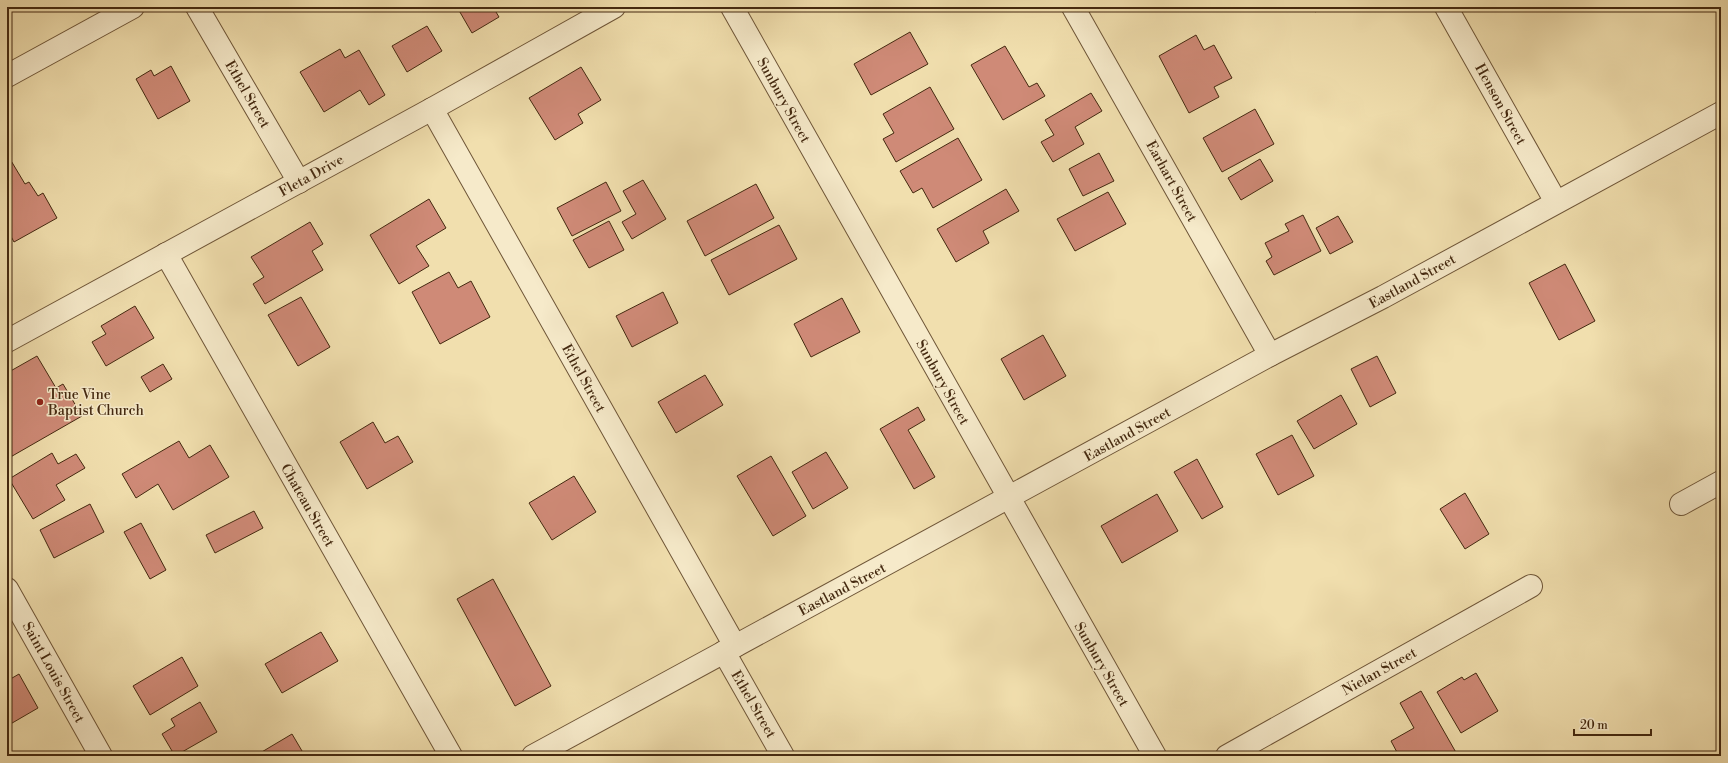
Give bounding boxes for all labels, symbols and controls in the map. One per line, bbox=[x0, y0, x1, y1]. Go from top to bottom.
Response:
street label: Sunbury Street bbox=[752, 55, 814, 146]
street label: Ethel Street bbox=[221, 57, 274, 132]
street label: Henson Street bbox=[1470, 61, 1530, 148]
street label: Earhart Street bbox=[1141, 138, 1201, 225]
street label: Fleta Drive bbox=[276, 151, 347, 201]
street label: Eastland Street bbox=[1366, 251, 1459, 313]
street label: Sunbury Street bbox=[911, 337, 973, 428]
street label: Ethel Street bbox=[557, 341, 609, 416]
place label: True Vine Baptist Church bbox=[47, 386, 144, 420]
marker: True Vine Baptist Church bbox=[35, 397, 45, 407]
street label: Eastland Street bbox=[1081, 404, 1174, 466]
street label: Chateau Street bbox=[276, 461, 338, 550]
street label: Eastland Street bbox=[796, 559, 889, 620]
street label: Saint Louis Street bbox=[18, 619, 88, 726]
street label: Sunbury Street bbox=[1070, 619, 1133, 710]
street label: Nielan Street bbox=[1339, 644, 1420, 700]
street label: Ethel Street bbox=[727, 667, 780, 742]
scale bar bbox=[1574, 711, 1651, 737]
text: 20 m bbox=[1580, 718, 1608, 733]

